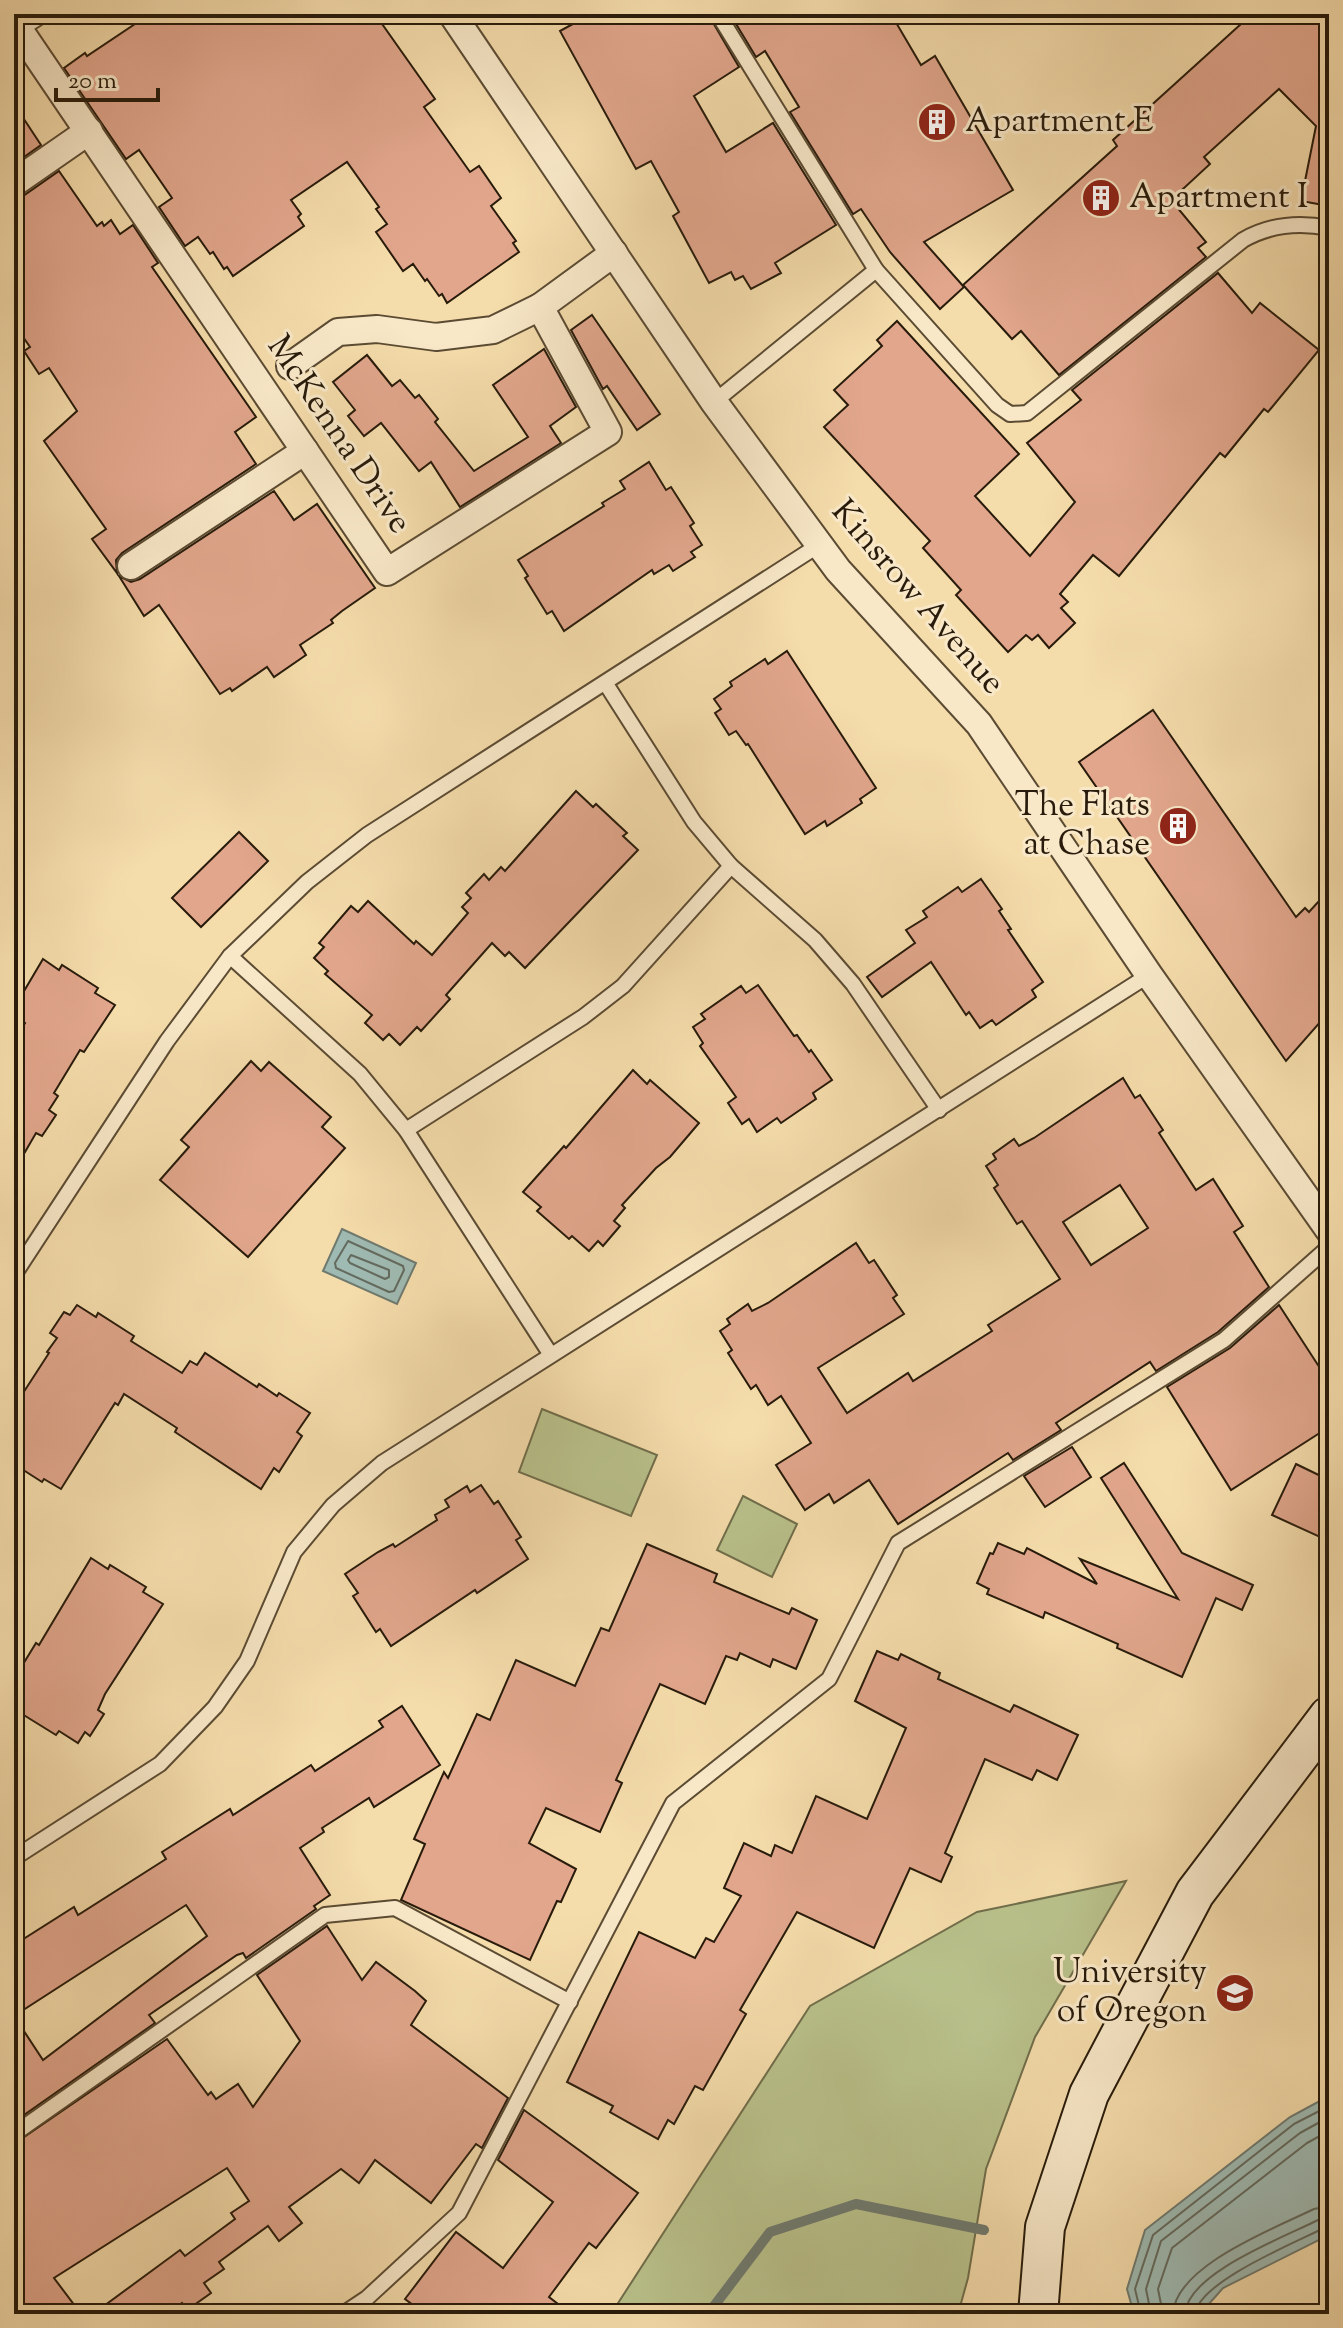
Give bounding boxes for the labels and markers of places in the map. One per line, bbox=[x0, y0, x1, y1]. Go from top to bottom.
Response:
place label: Apartment E bbox=[965, 98, 1154, 147]
building icon: Apartment E bbox=[916, 101, 958, 143]
place label: Apartment I bbox=[1129, 174, 1308, 223]
building icon: Apartment I bbox=[1080, 177, 1122, 219]
place label: The Flats at Chase bbox=[1015, 782, 1150, 870]
building icon: The Flats at Chase bbox=[1157, 805, 1199, 847]
place label: University of Oregon bbox=[1053, 1949, 1207, 2037]
school or university icon: University of Oregon bbox=[1214, 1972, 1256, 2014]

